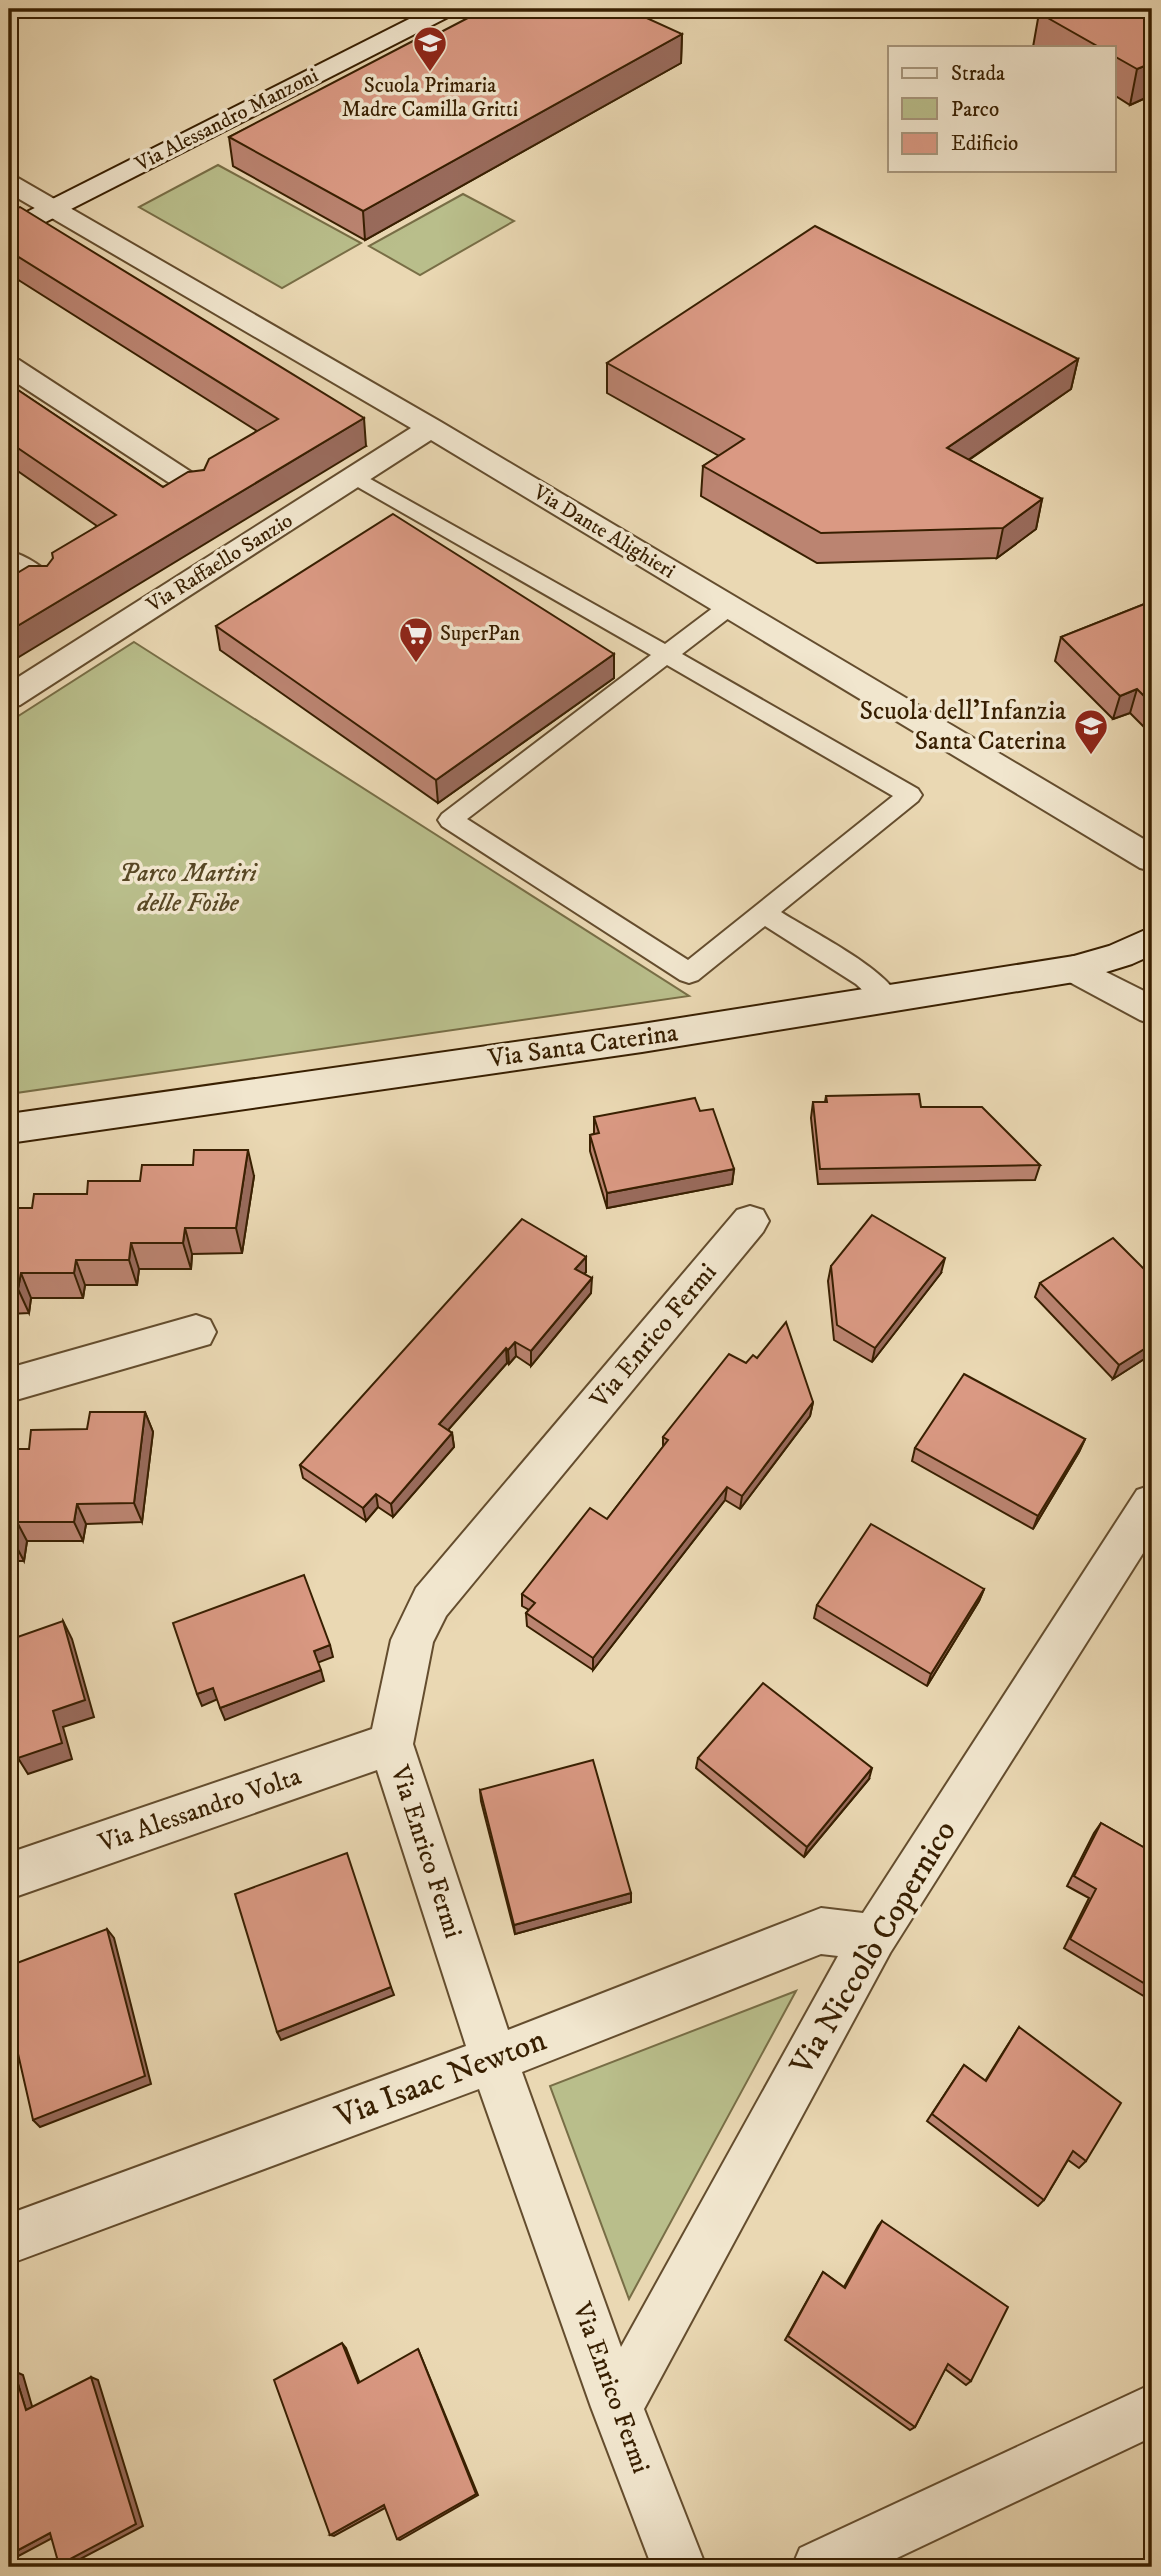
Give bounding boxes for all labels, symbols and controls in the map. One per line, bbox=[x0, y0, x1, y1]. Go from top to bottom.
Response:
school or university icon: Scuola Primaria Madre Camilla Gritti bbox=[411, 24, 449, 73]
legend bbox=[888, 46, 1116, 172]
text: Strada bbox=[951, 61, 1005, 87]
street label: Via Alessandro Manzoni bbox=[130, 63, 323, 178]
place label: Scuola Primaria Madre Camilla Gritti bbox=[342, 73, 518, 123]
text: Parco bbox=[951, 97, 999, 123]
text: Edificio bbox=[951, 131, 1018, 157]
street label: Via Dante Alighieri bbox=[527, 479, 680, 585]
street label: Via Raffaello Sanzio bbox=[141, 508, 298, 619]
supermarket icon: SuperPan bbox=[397, 615, 435, 664]
place label: SuperPan bbox=[440, 621, 520, 647]
place label: Scuola dell'Infanzia Santa Caterina bbox=[859, 695, 1066, 758]
school or university icon: Scuola dell'Infanzia Santa Caterina bbox=[1072, 707, 1110, 756]
park label: Parco Martiri delle Foibe bbox=[119, 857, 259, 920]
street label: Via Santa Caterina bbox=[485, 1016, 680, 1076]
street label: Via Enrico Fermi bbox=[583, 1257, 724, 1416]
street label: Via Alessandro Volta bbox=[93, 1760, 306, 1860]
street label: Via Enrico Fermi bbox=[382, 1761, 469, 1942]
street label: Via Niccolò Copernico bbox=[782, 1814, 966, 2083]
street label: Via Isaac Newton bbox=[329, 2020, 552, 2138]
street label: Via Enrico Fermi bbox=[564, 2297, 657, 2478]

